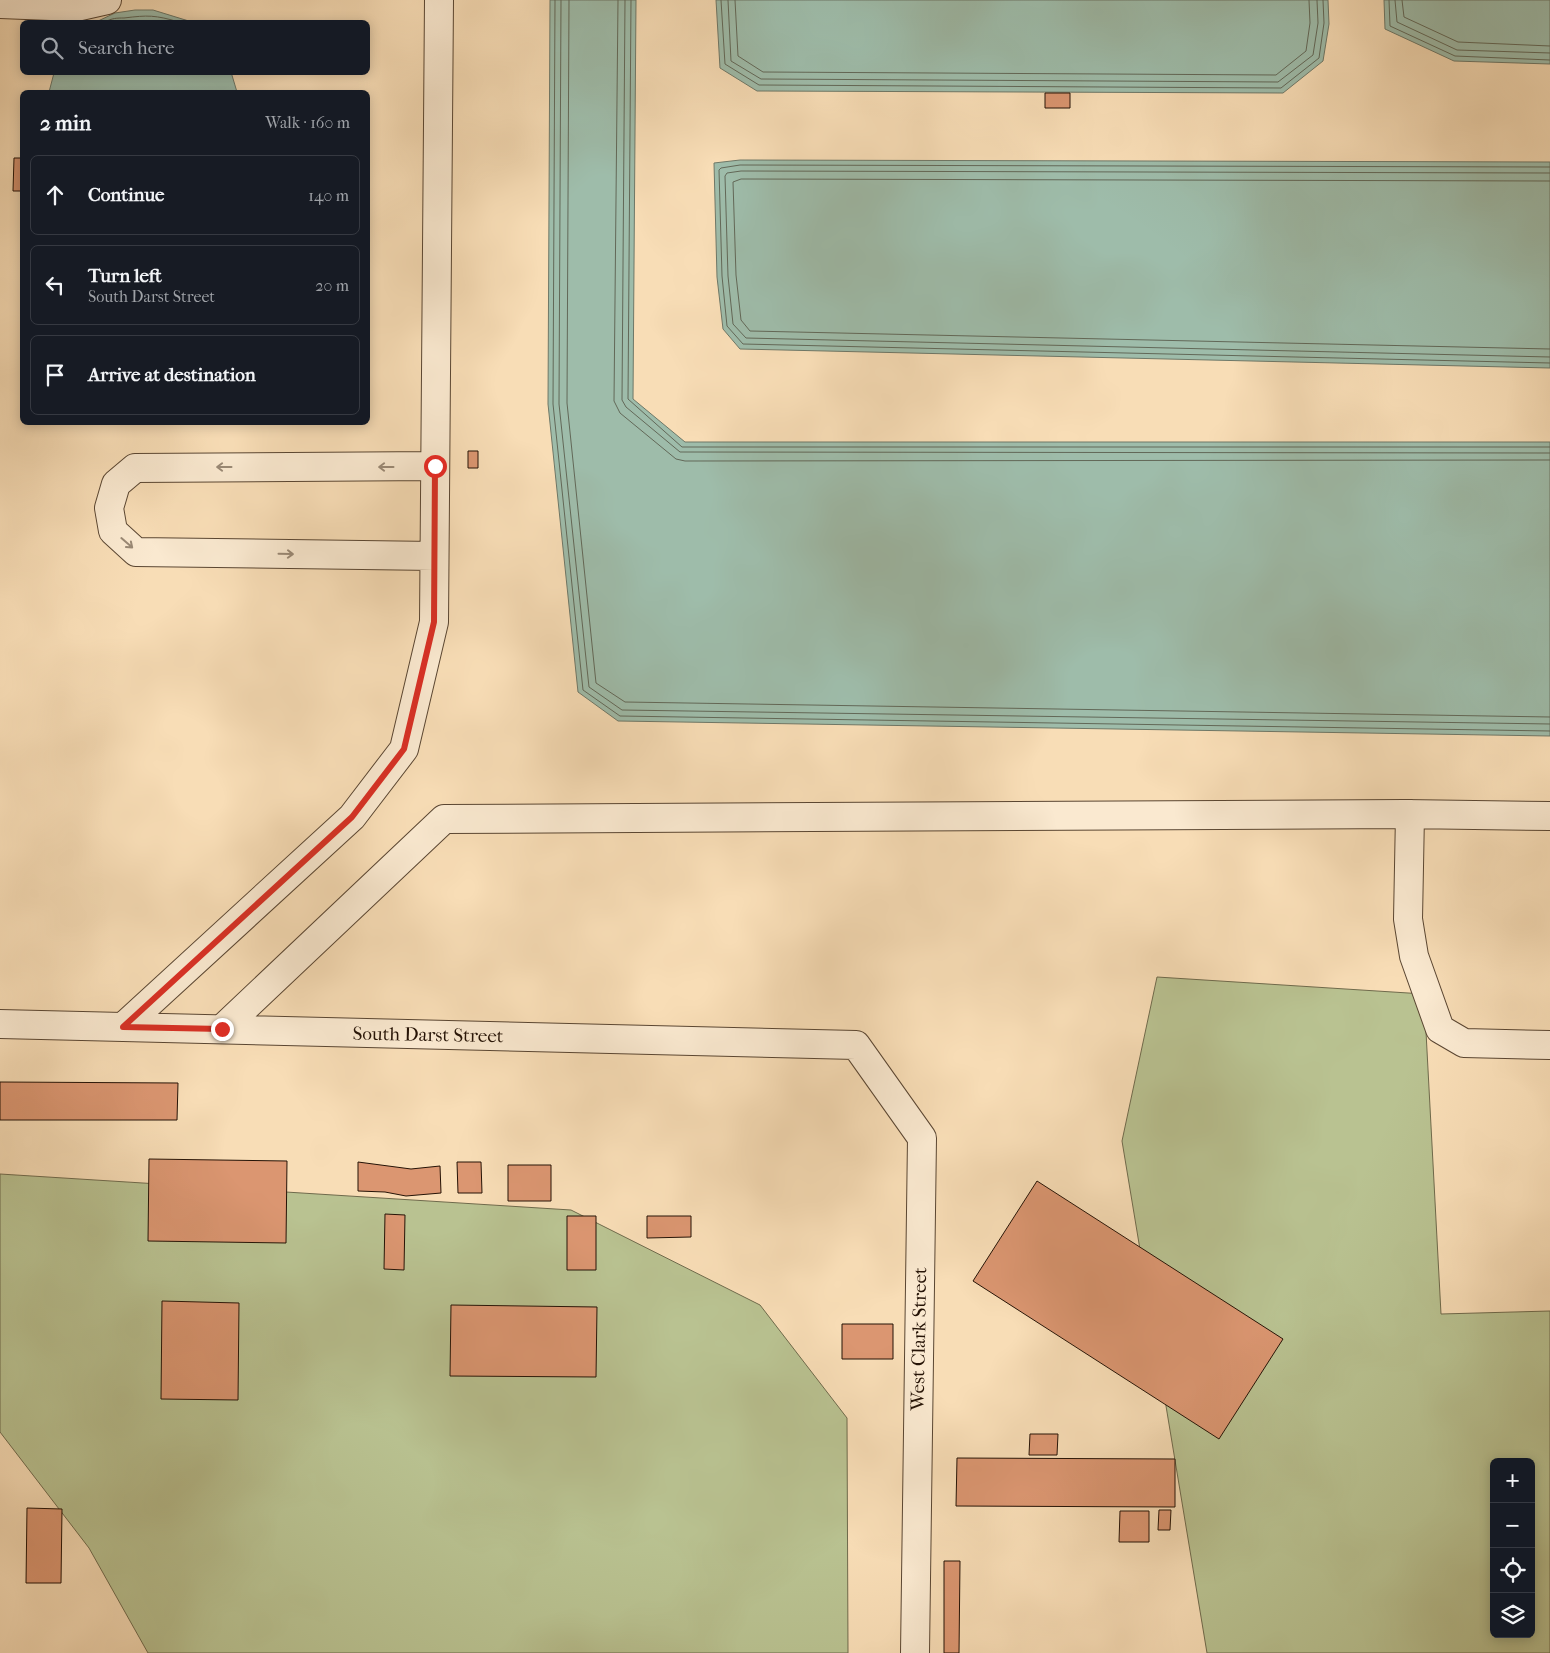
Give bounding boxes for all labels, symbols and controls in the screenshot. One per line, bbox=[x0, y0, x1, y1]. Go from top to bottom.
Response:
search box bbox=[20, 20, 370, 75]
icon: search bbox=[38, 34, 66, 62]
text: Search here bbox=[78, 37, 174, 59]
text: 2 min bbox=[40, 111, 91, 135]
text: Walk · 160 m bbox=[265, 113, 350, 132]
icon: ahead bbox=[41, 181, 69, 209]
text: Continue bbox=[88, 184, 164, 206]
text: 140 m bbox=[308, 186, 349, 205]
text: Turn left bbox=[88, 265, 162, 287]
icon: left bbox=[41, 271, 69, 299]
text: 20 m bbox=[315, 276, 349, 295]
text: South Darst Street bbox=[88, 287, 215, 306]
icon: arrive bbox=[41, 361, 69, 389]
text: Arrive at destination bbox=[88, 364, 256, 386]
route start bbox=[424, 455, 447, 478]
one-way arrow bbox=[216, 462, 232, 472]
one-way arrow bbox=[378, 462, 394, 472]
one-way arrow bbox=[120, 538, 133, 549]
one-way arrow bbox=[278, 549, 294, 559]
route end bbox=[211, 1018, 234, 1041]
street label: South Darst Street bbox=[352, 1023, 504, 1047]
street label: West Clark Street bbox=[907, 1267, 931, 1412]
map controls bbox=[1490, 1458, 1535, 1638]
button: + bbox=[1490, 1458, 1535, 1503]
button: − bbox=[1490, 1503, 1535, 1548]
button: locate bbox=[1490, 1548, 1535, 1593]
button: layers bbox=[1490, 1593, 1535, 1638]

